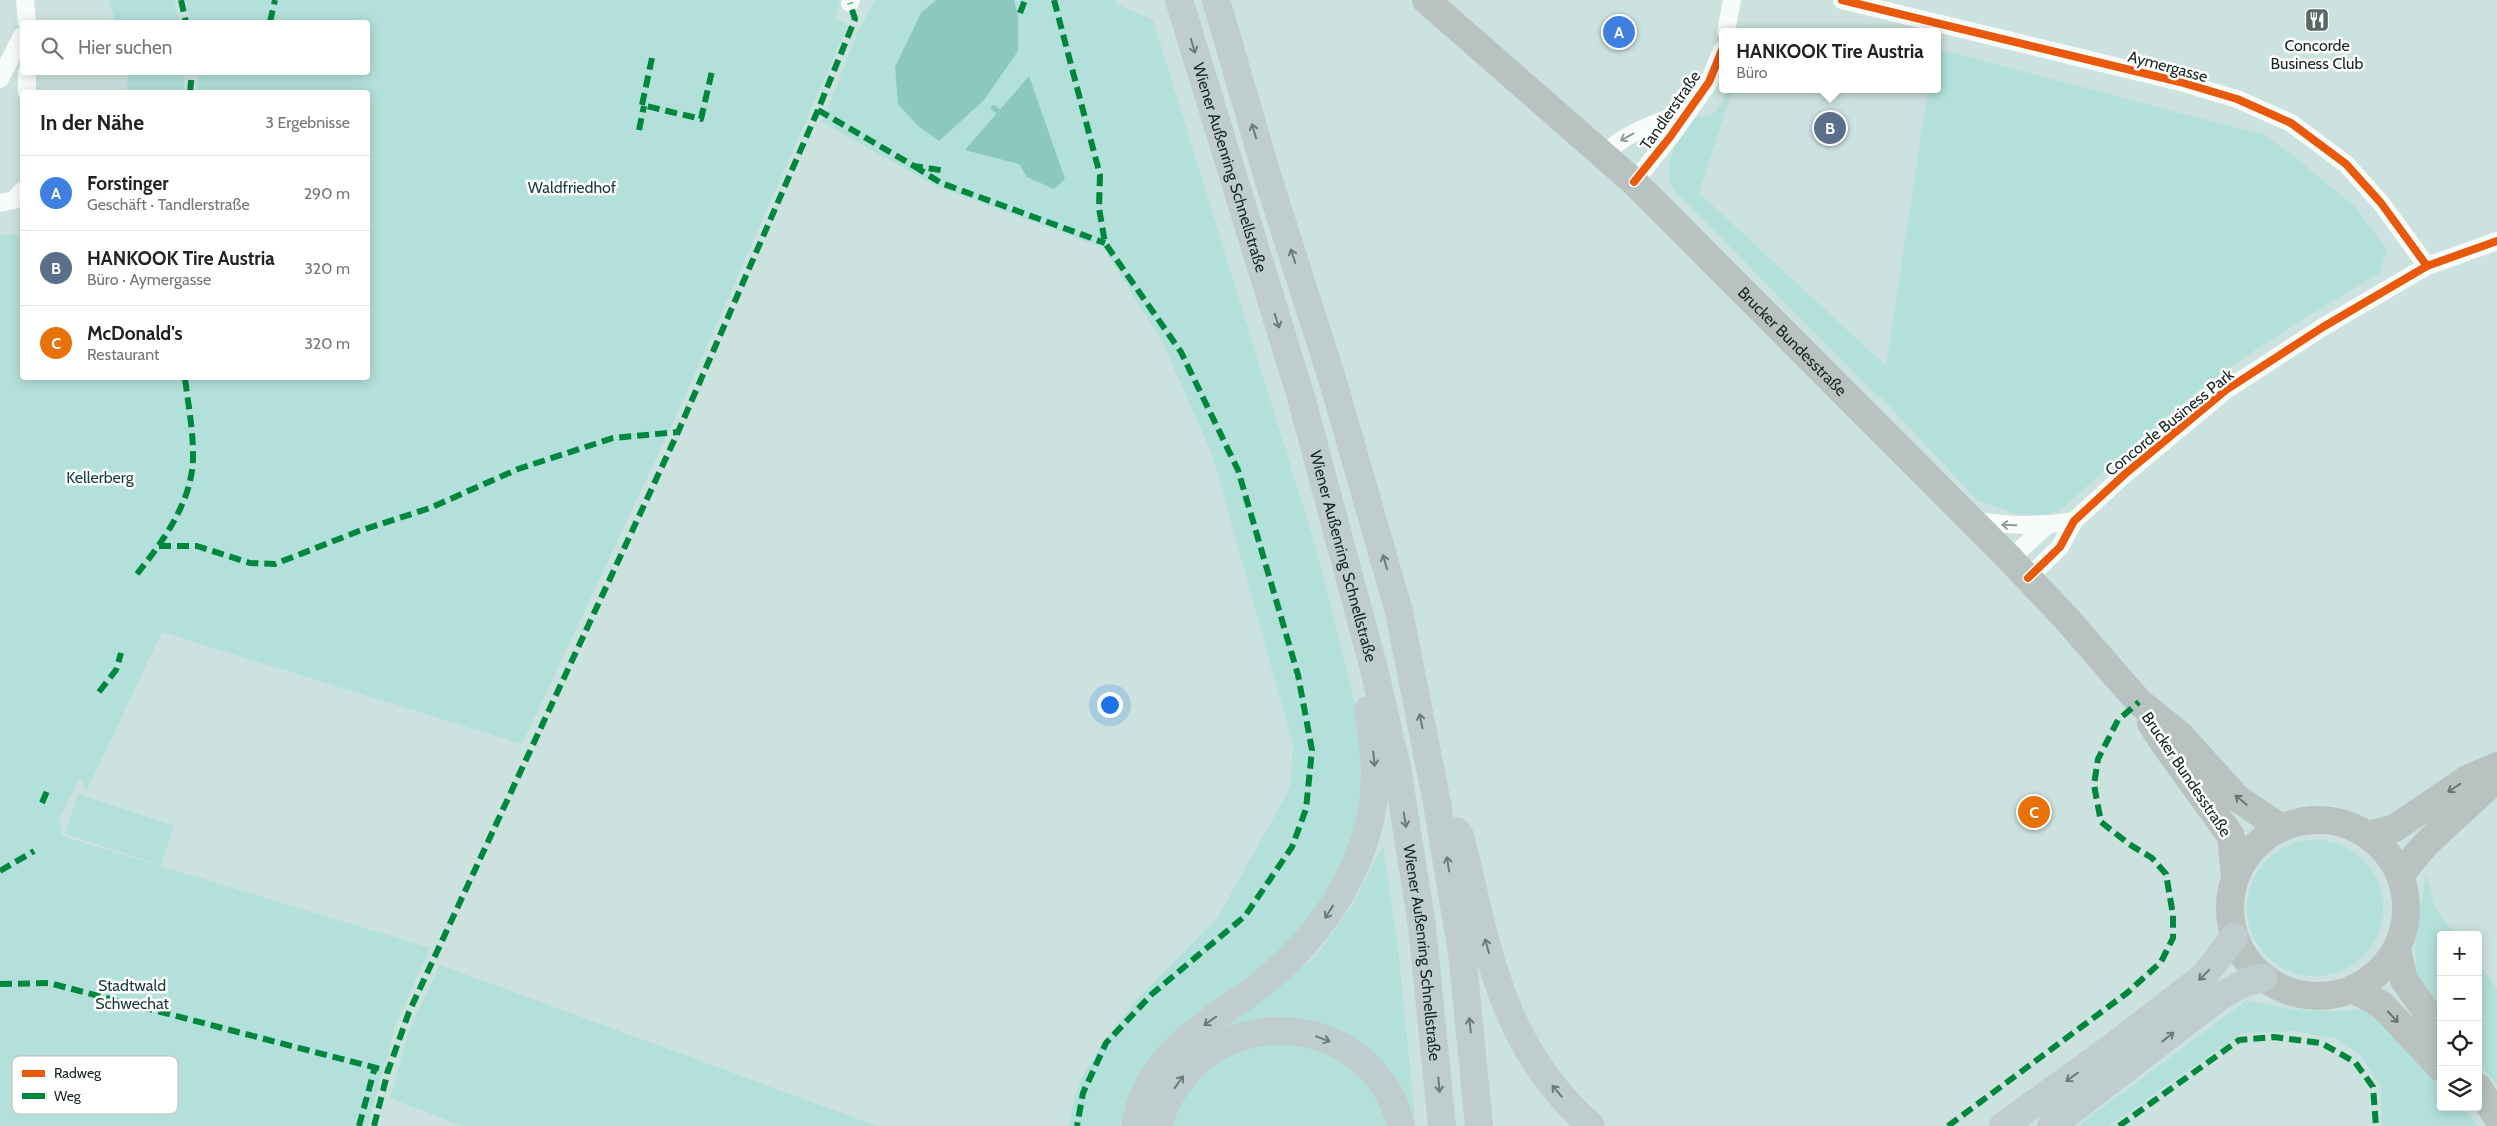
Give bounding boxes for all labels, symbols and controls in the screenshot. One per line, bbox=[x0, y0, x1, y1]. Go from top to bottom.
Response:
restaurant icon: Concorde Business Club bbox=[2304, 7, 2330, 33]
pin: A bbox=[1603, 13, 1635, 51]
search box bbox=[20, 20, 370, 75]
popup bbox=[1719, 28, 1941, 93]
icon: search bbox=[38, 34, 66, 62]
text: Hier suchen bbox=[78, 36, 172, 59]
place label: Concorde Business Club bbox=[2271, 36, 2363, 73]
one-way arrow bbox=[1189, 37, 1199, 53]
text: HANKOOK Tire Austria bbox=[1736, 40, 1924, 63]
street label: Aymergasse bbox=[2126, 47, 2210, 86]
street label: Wiener Außenring Schnellstraße bbox=[1189, 60, 1271, 274]
text: Büro bbox=[1736, 63, 1768, 82]
street label: Tandlerstraße bbox=[1636, 67, 1705, 153]
pin: B bbox=[1814, 109, 1846, 147]
text: In der Nähe bbox=[40, 110, 144, 135]
text: 3 Ergebnisse bbox=[265, 113, 350, 132]
one-way arrow bbox=[1249, 124, 1259, 140]
one-way arrow bbox=[1619, 132, 1634, 142]
text: Forstinger bbox=[87, 172, 169, 195]
park label: Waldfriedhof bbox=[528, 178, 617, 197]
text: A bbox=[51, 184, 61, 203]
text: 290 m bbox=[304, 184, 350, 203]
text: Geschäft · Tandlerstraße bbox=[87, 195, 250, 214]
text: HANKOOK Tire Austria bbox=[87, 247, 275, 270]
one-way arrow bbox=[1287, 248, 1297, 264]
text: B bbox=[51, 259, 61, 278]
text: 320 m bbox=[304, 259, 350, 278]
text: Büro · Aymergasse bbox=[87, 270, 211, 289]
street label: Brucker Bundesstraße bbox=[1734, 283, 1851, 400]
one-way arrow bbox=[1273, 313, 1282, 329]
text: McDonald's bbox=[87, 322, 183, 345]
text: C bbox=[51, 334, 61, 353]
text: 320 m bbox=[304, 334, 350, 353]
text: Restaurant bbox=[87, 345, 159, 364]
street label: Concorde Business Park bbox=[2101, 364, 2238, 480]
street label: Wiener Außenring Schnellstraße bbox=[1306, 448, 1381, 664]
park label: Kellerberg bbox=[66, 468, 135, 487]
one-way arrow bbox=[2001, 520, 2018, 530]
one-way arrow bbox=[1379, 555, 1389, 571]
your location bbox=[1097, 692, 1123, 718]
street label: Brucker Bundesstraße bbox=[2138, 708, 2235, 840]
one-way arrow bbox=[1416, 713, 1425, 729]
one-way arrow bbox=[1369, 750, 1379, 766]
one-way arrow bbox=[2447, 783, 2461, 793]
pin: C bbox=[2018, 793, 2050, 831]
one-way arrow bbox=[2235, 795, 2248, 806]
one-way arrow bbox=[1401, 811, 1411, 827]
street label: Wiener Außenring Schnellstraße bbox=[1399, 843, 1444, 1062]
one-way arrow bbox=[1442, 857, 1452, 873]
one-way arrow bbox=[1324, 904, 1334, 918]
map controls bbox=[2437, 931, 2482, 1111]
button: + bbox=[2437, 931, 2482, 976]
one-way arrow bbox=[1482, 939, 1491, 955]
one-way arrow bbox=[2198, 969, 2210, 981]
park label: Stadtwald Schwechat bbox=[95, 976, 169, 1013]
button: − bbox=[2437, 976, 2482, 1021]
one-way arrow bbox=[2387, 1010, 2399, 1023]
one-way arrow bbox=[1204, 1015, 1217, 1026]
one-way arrow bbox=[1465, 1017, 1475, 1033]
button: locate bbox=[2437, 1021, 2482, 1066]
one-way arrow bbox=[2161, 1031, 2174, 1042]
one-way arrow bbox=[1315, 1035, 1330, 1044]
legend bbox=[12, 1056, 178, 1114]
text: Radweg bbox=[54, 1064, 102, 1082]
button: layers bbox=[2437, 1066, 2482, 1111]
one-way arrow bbox=[2065, 1071, 2079, 1082]
one-way arrow bbox=[1174, 1075, 1184, 1089]
one-way arrow bbox=[1434, 1077, 1444, 1093]
one-way arrow bbox=[1551, 1085, 1562, 1098]
text: Weg bbox=[54, 1087, 82, 1105]

